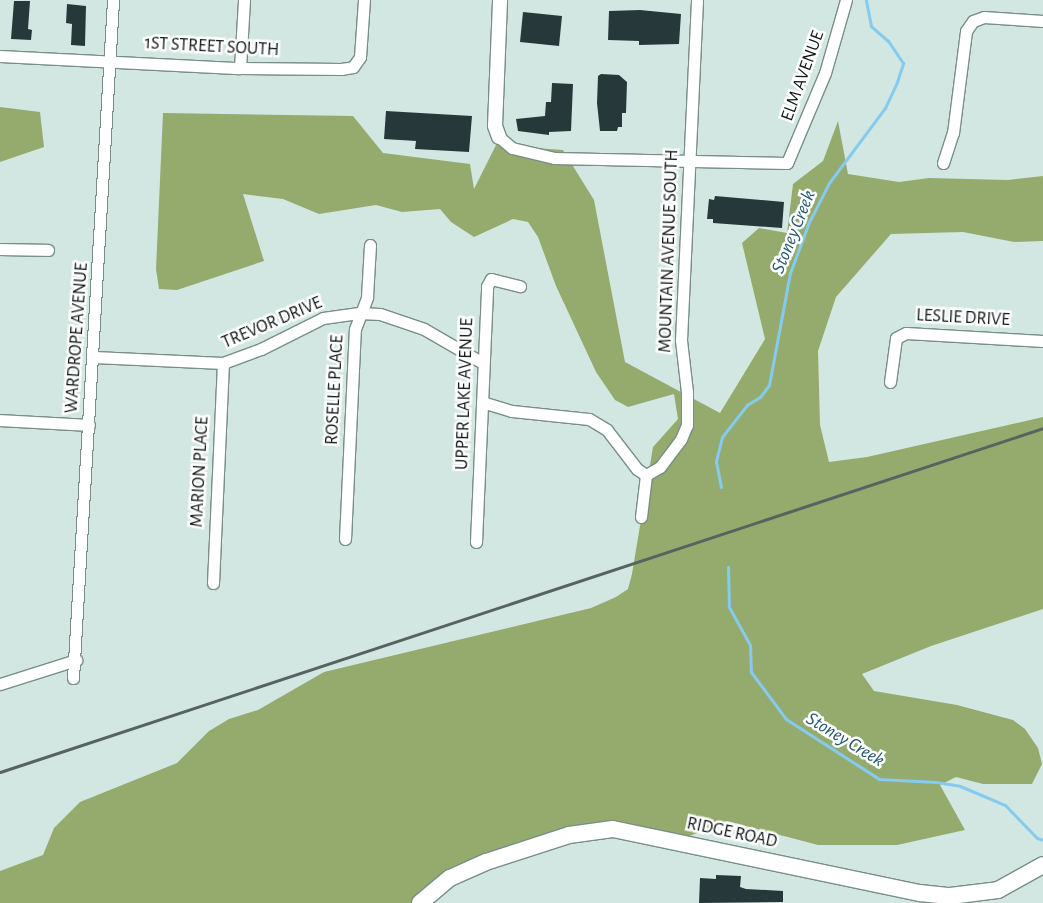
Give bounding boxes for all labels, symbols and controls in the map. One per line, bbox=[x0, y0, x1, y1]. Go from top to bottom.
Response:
street label: ELM AVENUE bbox=[777, 28, 829, 124]
street label: 1ST STREET SOUTH bbox=[144, 33, 280, 61]
street label: MOUNTAIN AVENUE SOUTH bbox=[655, 149, 683, 353]
water label: Stoney Creek bbox=[767, 187, 821, 277]
street label: WARDROPE AVENUE bbox=[61, 262, 93, 414]
street label: TREVOR DRIVE bbox=[219, 292, 325, 354]
street label: LESLIE DRIVE bbox=[916, 305, 1010, 331]
street label: UPPER LAKE AVENUE bbox=[452, 318, 478, 470]
street label: ROSELLE PLACE bbox=[321, 334, 349, 446]
street label: MARION PLACE bbox=[186, 416, 214, 528]
water label: Stoney Creek bbox=[802, 708, 888, 772]
street label: RIDGE ROAD bbox=[685, 813, 779, 853]

